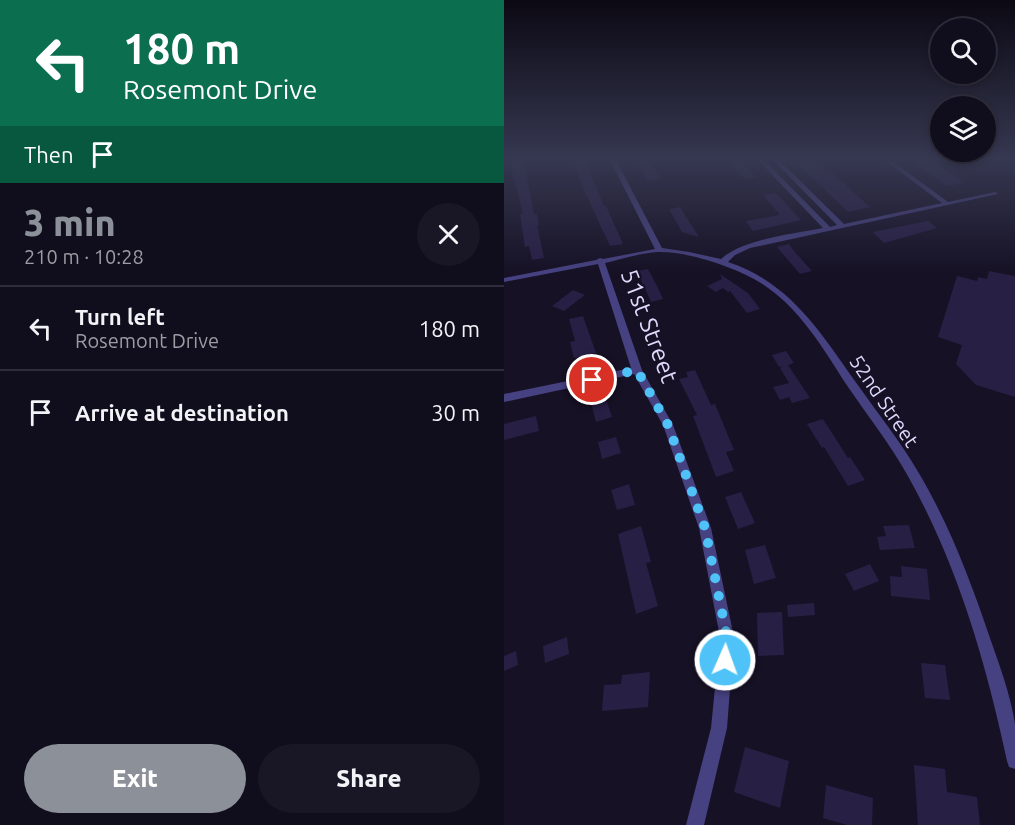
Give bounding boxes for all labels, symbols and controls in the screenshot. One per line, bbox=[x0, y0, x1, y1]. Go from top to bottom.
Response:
map controls bbox=[930, 18, 996, 162]
button: search bbox=[930, 18, 996, 84]
icon: left bbox=[24, 24, 102, 102]
text: 180 m bbox=[123, 25, 240, 72]
text: Rosemont Drive bbox=[123, 74, 317, 104]
button: layers bbox=[930, 96, 996, 162]
icon: arrive bbox=[86, 138, 119, 171]
text: Then bbox=[24, 142, 74, 167]
text: 3 min bbox=[24, 202, 116, 243]
button: close bbox=[417, 203, 480, 266]
text: 210 m · 10:28 bbox=[24, 245, 144, 268]
street label: 51st Street bbox=[615, 265, 684, 387]
text: Turn left bbox=[75, 304, 165, 329]
icon: left bbox=[24, 312, 57, 345]
text: 180 m bbox=[419, 316, 480, 341]
text: Rosemont Drive bbox=[75, 329, 219, 352]
street label: 52nd Street bbox=[845, 350, 924, 451]
pin bbox=[566, 354, 617, 405]
icon: arrive bbox=[575, 363, 608, 396]
icon: arrive bbox=[24, 396, 57, 429]
text: Arrive at destination bbox=[75, 400, 289, 425]
text: 30 m bbox=[431, 400, 480, 425]
position arrow bbox=[693, 628, 757, 692]
button: Exit bbox=[24, 744, 246, 813]
button: Share bbox=[258, 744, 480, 813]

